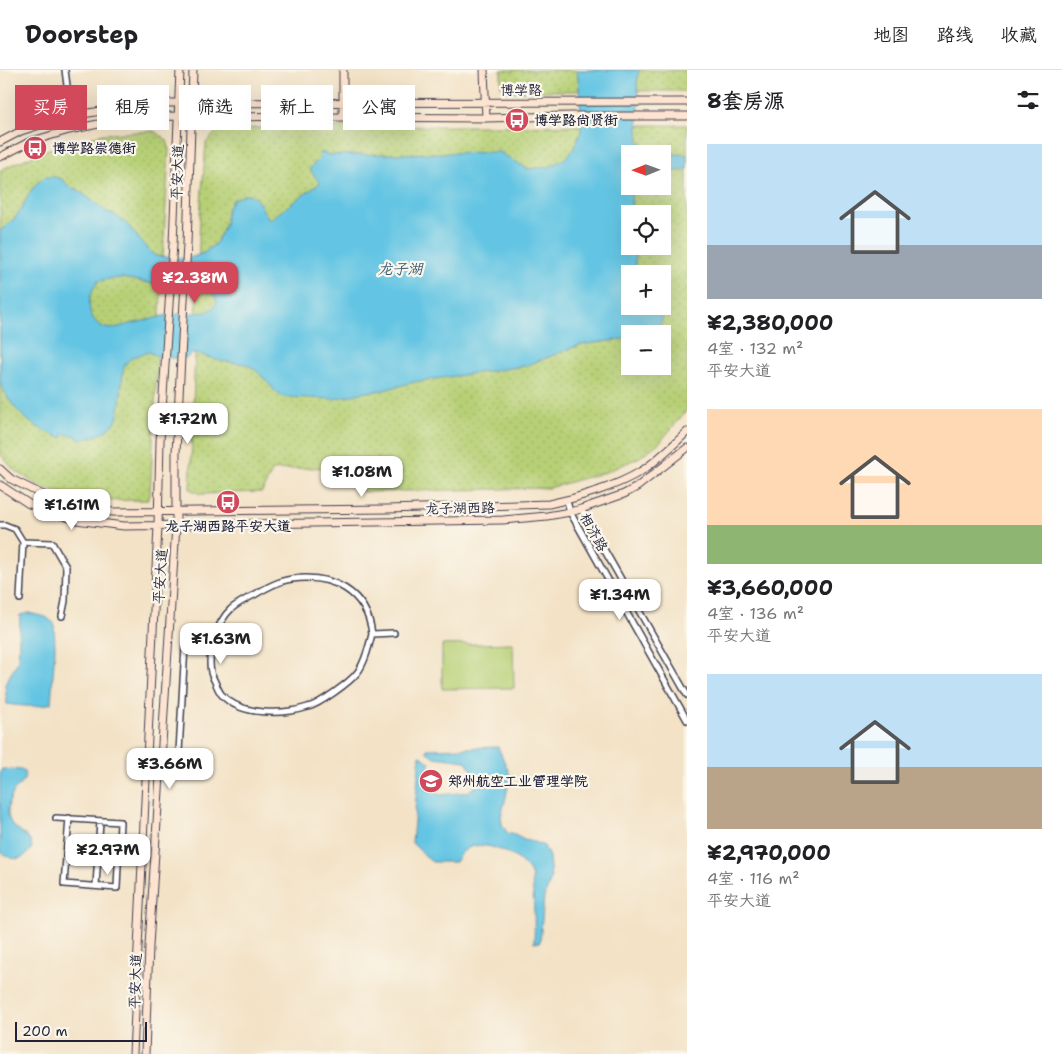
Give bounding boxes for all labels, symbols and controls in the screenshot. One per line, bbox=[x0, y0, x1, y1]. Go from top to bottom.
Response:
text: Doorstep bbox=[25, 19, 138, 51]
text: 地图 bbox=[873, 23, 909, 47]
text: 路线 bbox=[937, 23, 973, 47]
text: 收藏 bbox=[1001, 23, 1037, 47]
street label: 博学路 bbox=[500, 81, 542, 99]
chip: 买房 bbox=[15, 85, 87, 130]
chip: 租房 bbox=[97, 85, 169, 130]
chip: 筛选 bbox=[179, 85, 251, 130]
chip: 新上 bbox=[261, 85, 333, 130]
chip: 公寓 bbox=[343, 85, 415, 130]
icon: filters bbox=[1014, 86, 1042, 114]
text: 8套房源 bbox=[707, 87, 785, 115]
bus stop icon: 博学路尚贤街 bbox=[504, 107, 530, 133]
place label: 博学路尚贤街 bbox=[534, 111, 618, 129]
bus stop icon: 博学路崇德街 bbox=[22, 135, 48, 161]
place label: 博学路崇德街 bbox=[52, 139, 136, 157]
street label: 平安大道 bbox=[167, 144, 187, 200]
north arrow bbox=[621, 145, 671, 195]
map controls bbox=[621, 145, 671, 375]
icon: home bbox=[830, 177, 920, 267]
button: locate bbox=[621, 205, 671, 255]
water label: 龙子湖 bbox=[377, 259, 424, 279]
pin: ¥2.38M bbox=[154, 262, 236, 304]
button: + bbox=[621, 265, 671, 315]
text: ¥2.38M bbox=[162, 267, 228, 288]
text: ¥2,380,000 bbox=[707, 309, 834, 337]
button: − bbox=[621, 325, 671, 375]
text: 4室 · 132 m² bbox=[707, 338, 803, 359]
text: 平安大道 bbox=[707, 360, 771, 381]
pin: ¥1.72M bbox=[147, 402, 229, 445]
text: ¥1.72M bbox=[159, 408, 217, 429]
icon: home bbox=[830, 442, 920, 532]
pin: ¥1.08M bbox=[321, 456, 403, 498]
text: ¥1.08M bbox=[332, 461, 392, 482]
pin: ¥1.61M bbox=[31, 488, 113, 531]
bus stop icon: 龙子湖西路平安大道 bbox=[215, 489, 241, 515]
text: ¥1.61M bbox=[44, 494, 100, 515]
street label: 龙子湖西路 bbox=[425, 498, 495, 518]
street label: 相济路 bbox=[576, 509, 612, 555]
place label: 龙子湖西路平安大道 bbox=[165, 517, 291, 535]
street label: 平安大道 bbox=[149, 547, 171, 605]
text: ¥3,660,000 bbox=[707, 574, 833, 602]
pin: ¥1.34M bbox=[579, 578, 661, 621]
text: ¥1.34M bbox=[590, 584, 650, 605]
text: 4室 · 136 m² bbox=[707, 603, 804, 624]
pin: ¥1.63M bbox=[180, 622, 262, 665]
text: 平安大道 bbox=[707, 625, 771, 646]
text: ¥1.63M bbox=[191, 628, 251, 649]
icon: home bbox=[830, 707, 920, 797]
pin: ¥3.66M bbox=[129, 748, 211, 790]
text: ¥3.66M bbox=[137, 753, 203, 774]
school or university icon: 郑州航空工业管理学院 bbox=[418, 768, 444, 794]
place label: 郑州航空工业管理学院 bbox=[448, 772, 588, 790]
pin: ¥2.97M bbox=[67, 834, 149, 876]
text: ¥2.97M bbox=[76, 839, 140, 860]
text: ¥2,970,000 bbox=[707, 839, 831, 867]
text: 4室 · 116 m² bbox=[707, 868, 800, 889]
text: 平安大道 bbox=[707, 890, 771, 911]
street label: 平安大道 bbox=[125, 953, 145, 1009]
scale bar bbox=[15, 1019, 148, 1042]
text: 200 m bbox=[22, 1022, 68, 1040]

